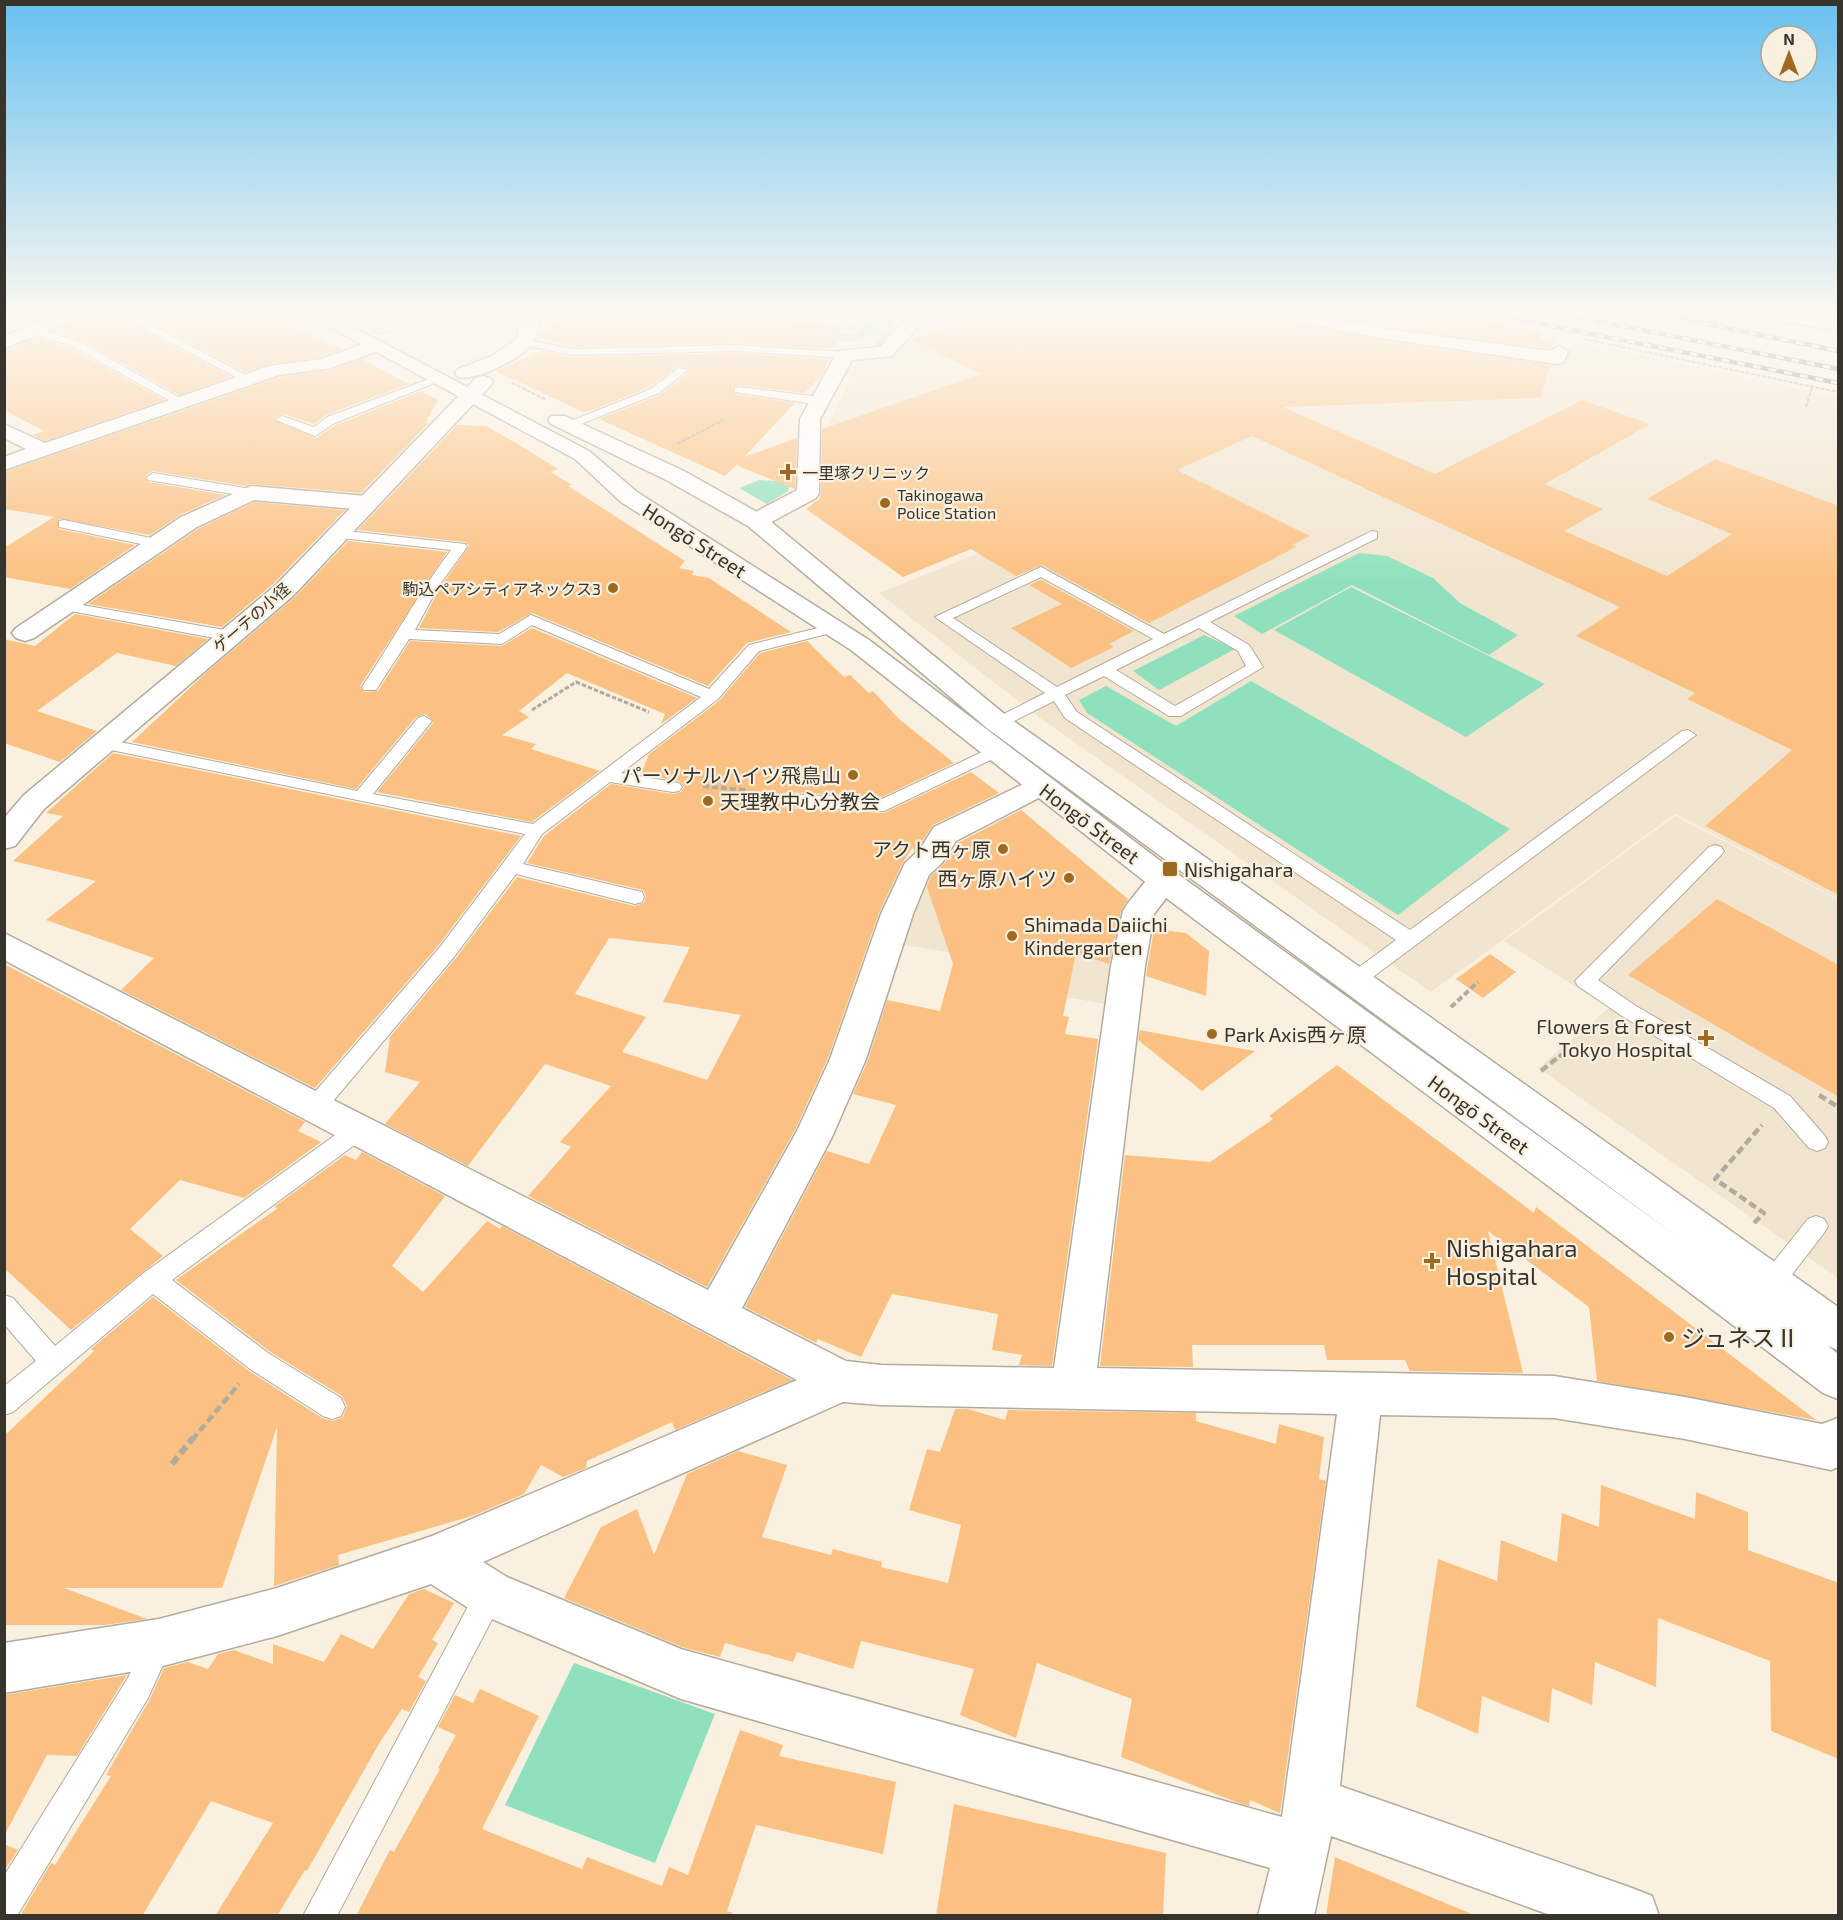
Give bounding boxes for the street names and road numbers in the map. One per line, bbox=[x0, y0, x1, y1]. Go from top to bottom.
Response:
street label: Hongō Street bbox=[639, 498, 752, 583]
street label: ゲーテの小径 bbox=[209, 578, 293, 656]
street label: Hongō Street bbox=[1035, 778, 1145, 869]
street label: Hongō Street bbox=[1424, 1069, 1534, 1159]

